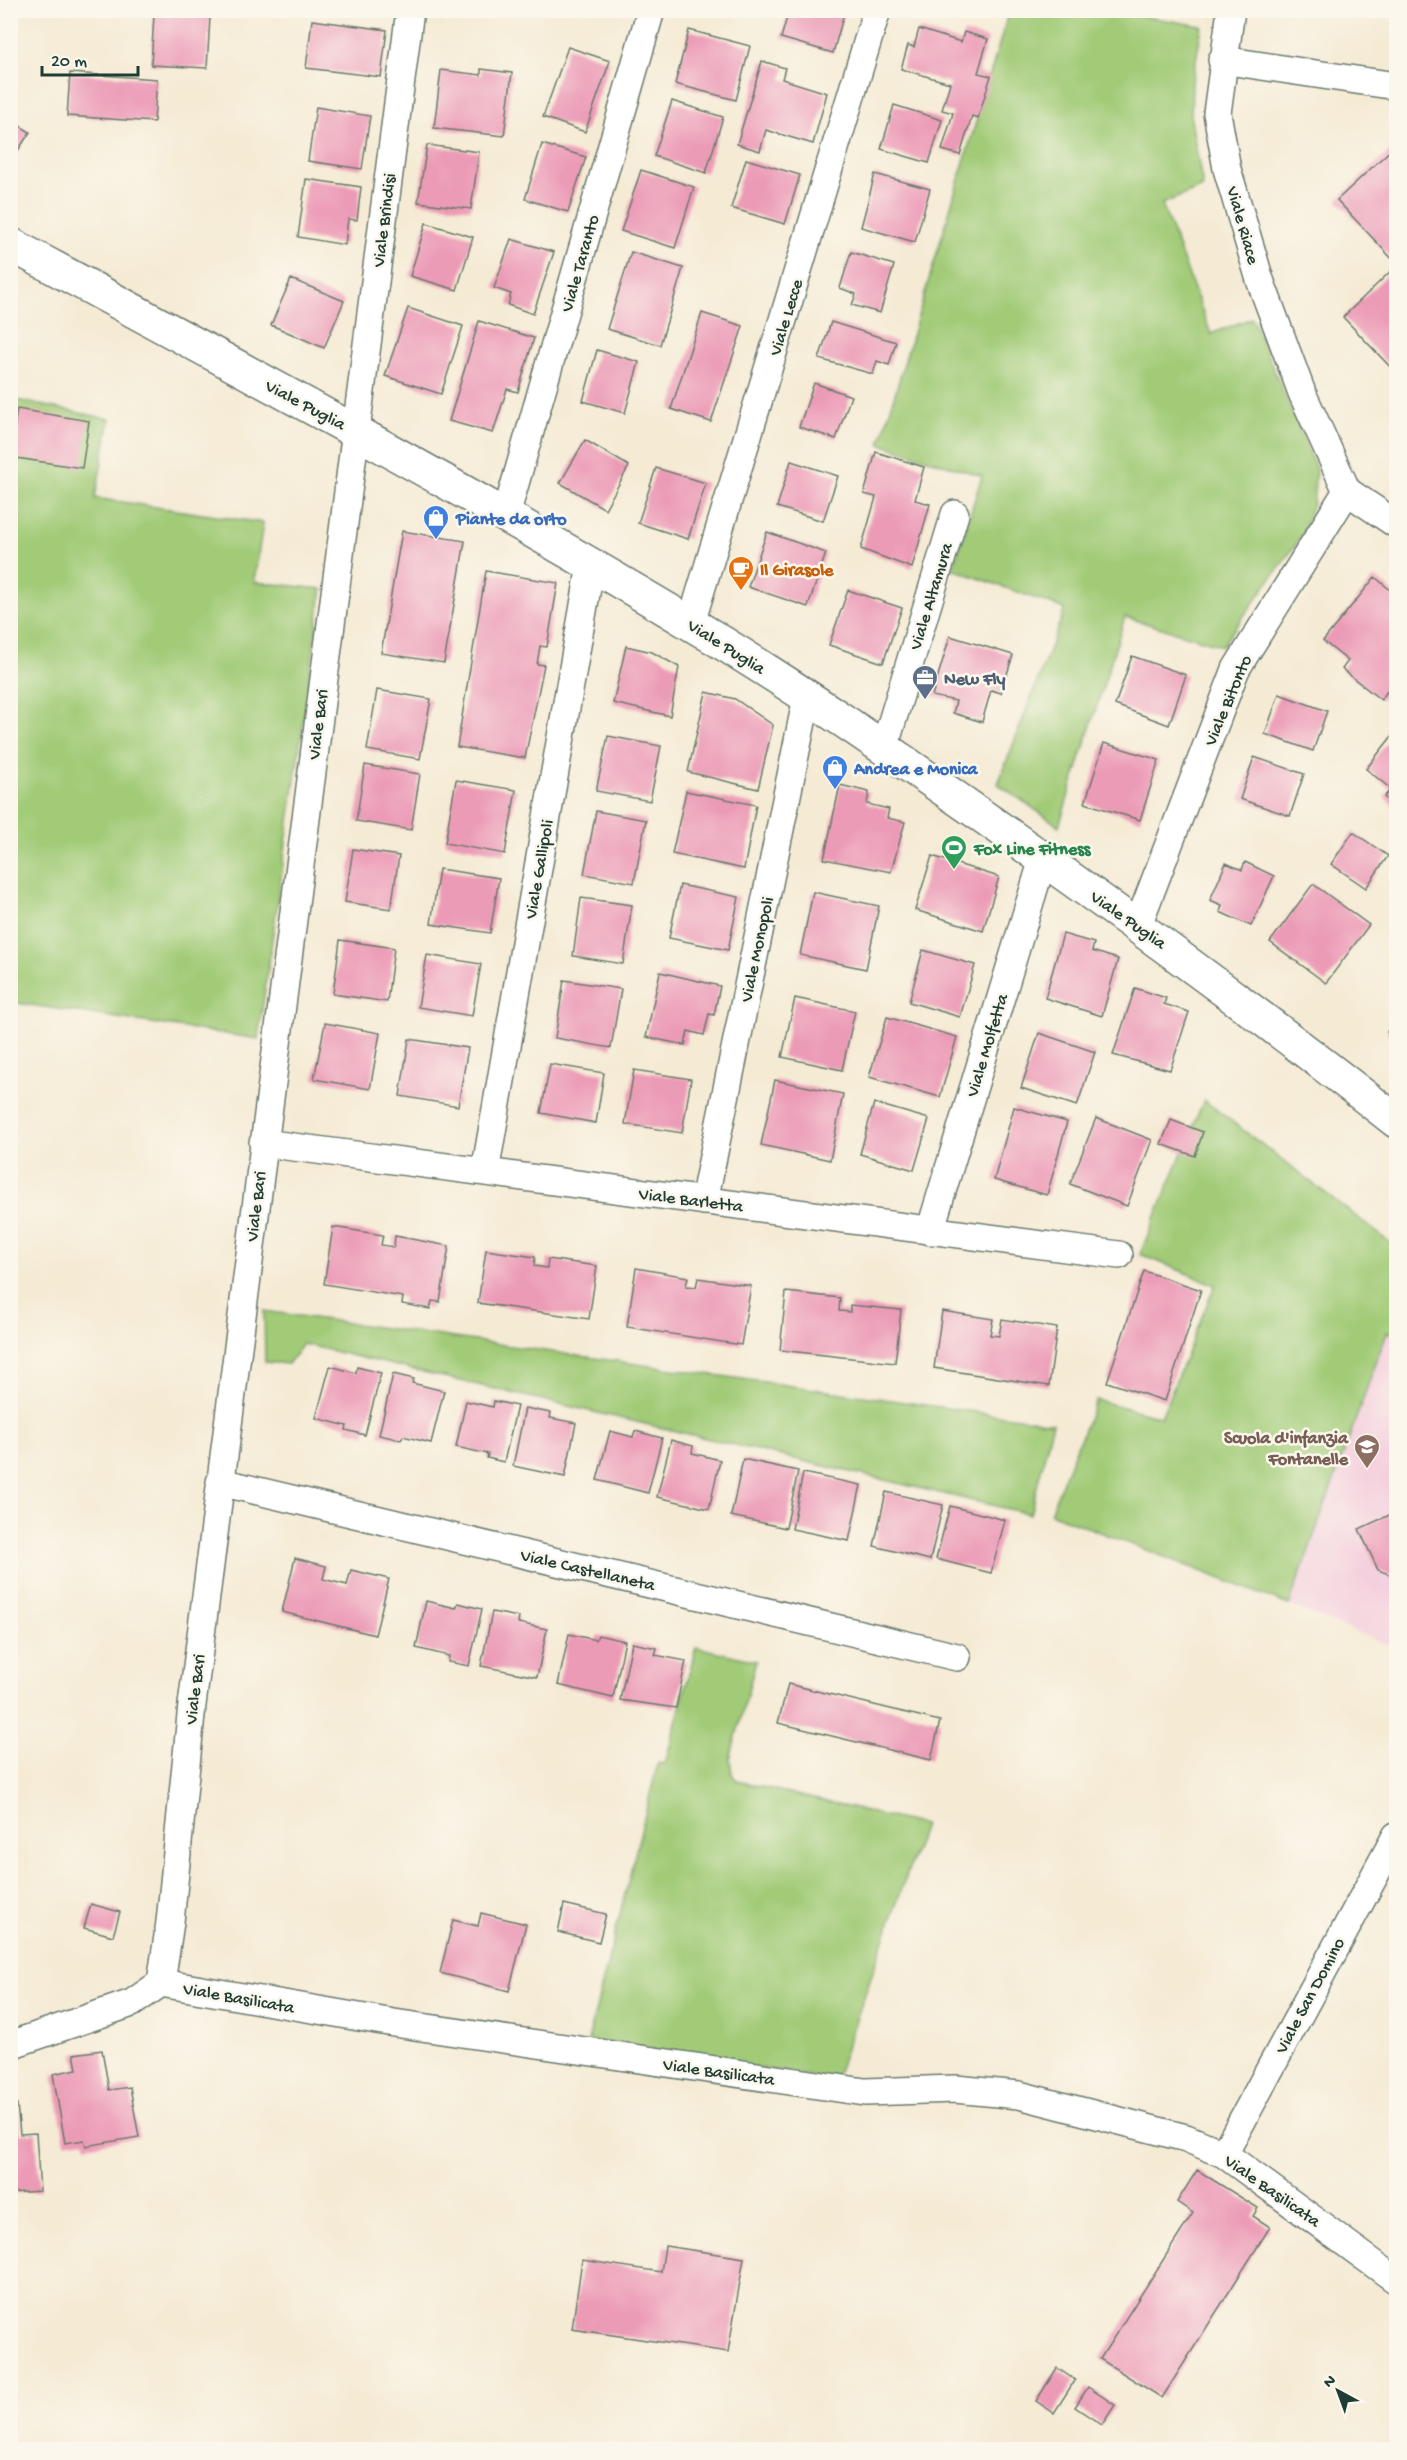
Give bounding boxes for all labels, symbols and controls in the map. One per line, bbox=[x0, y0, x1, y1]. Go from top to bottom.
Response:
scale bar bbox=[42, 39, 138, 77]
text: 20 m bbox=[51, 52, 87, 73]
street label: Viale Brindisi bbox=[369, 172, 402, 269]
street label: Viale Riace bbox=[1220, 183, 1263, 268]
street label: Viale Taranto bbox=[557, 213, 605, 316]
street label: Viale Lecce bbox=[766, 276, 809, 359]
street label: Viale Puglia bbox=[260, 376, 349, 437]
shop icon: Piante da orto bbox=[421, 503, 451, 541]
place label: Piante da orto bbox=[455, 510, 567, 531]
street label: Viale Altamura bbox=[906, 540, 959, 654]
cafe icon: Il Girasole bbox=[726, 554, 756, 592]
place label: Il Girasole bbox=[760, 561, 834, 582]
street label: Viale Puglia bbox=[682, 615, 769, 681]
street label: Viale Bitonto bbox=[1200, 652, 1258, 750]
office icon: New Fly bbox=[910, 663, 940, 701]
place label: New Fly bbox=[944, 670, 1005, 691]
street label: Viale Bari bbox=[305, 688, 334, 762]
shop icon: Andrea e Monica bbox=[820, 753, 850, 791]
place label: Andrea e Monica bbox=[853, 760, 979, 781]
street label: Viale Gallipoli bbox=[521, 818, 560, 922]
sports icon: Fox Line Fitness bbox=[939, 833, 969, 871]
place label: Fox Line Fitness bbox=[973, 840, 1092, 861]
street label: Viale Puglia bbox=[1085, 887, 1170, 955]
street label: Viale Monopoli bbox=[737, 895, 780, 1005]
street label: Viale Molfetta bbox=[962, 991, 1014, 1101]
street label: Viale Bari bbox=[243, 1170, 272, 1244]
street label: Viale Barletta bbox=[636, 1185, 745, 1218]
place label: Scuola d'infanzia Fontanelle bbox=[1224, 1429, 1349, 1471]
school or university icon: Scuola d'infanzia Fontanelle bbox=[1352, 1432, 1382, 1470]
street label: Viale Castellaneta bbox=[517, 1546, 658, 1597]
street label: Viale Bari bbox=[182, 1653, 211, 1727]
street label: Viale San Domino bbox=[1271, 1935, 1351, 2059]
street label: Viale Basilicata bbox=[180, 1979, 297, 2020]
street label: Viale Basilicata bbox=[661, 2055, 777, 2092]
street label: Viale Basilicata bbox=[1219, 2151, 1324, 2233]
north arrow bbox=[1308, 2361, 1368, 2421]
text: N bbox=[1320, 2371, 1341, 2393]

